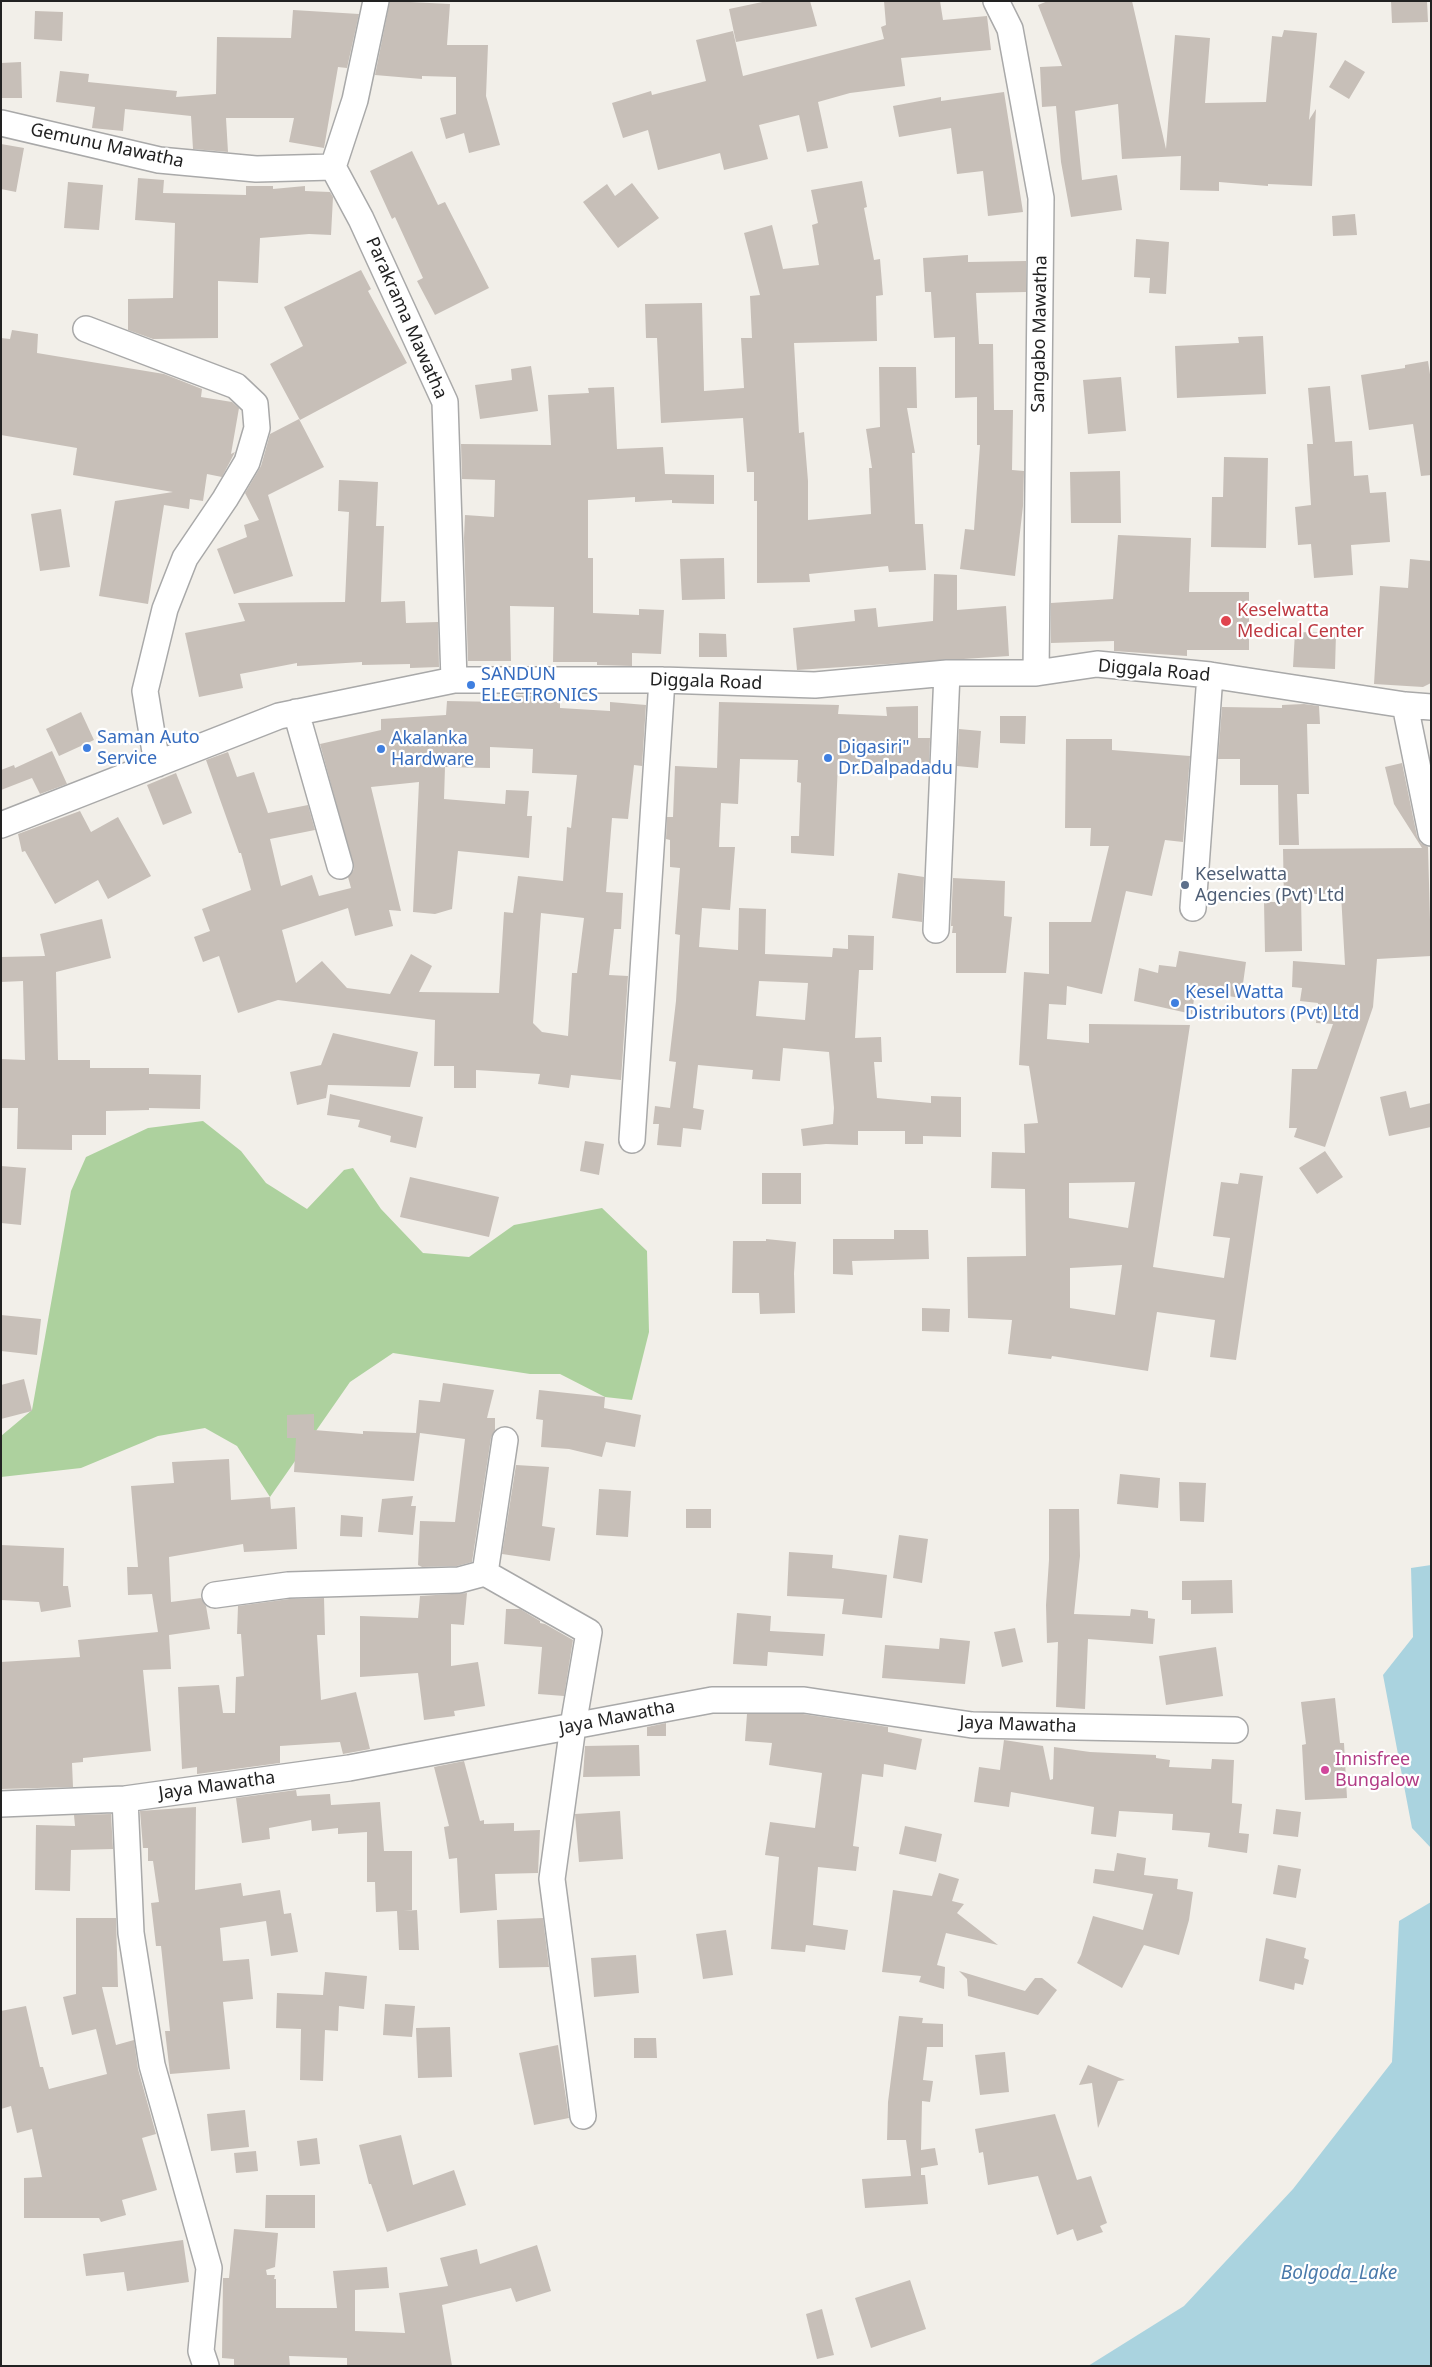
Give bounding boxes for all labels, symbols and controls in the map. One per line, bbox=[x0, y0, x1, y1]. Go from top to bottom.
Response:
street label: Gemunu Mawatha bbox=[28, 119, 186, 173]
street label: Parakrama Mawatha bbox=[361, 234, 451, 402]
street label: Sangabo Mawatha bbox=[1028, 255, 1052, 413]
place label: Keselwatta Medical Center bbox=[1237, 600, 1364, 642]
marker: Keselwatta Medical Center bbox=[1219, 614, 1233, 628]
street label: Diggala Road bbox=[1097, 655, 1211, 687]
place label: SANDUN ELECTRONICS bbox=[481, 664, 598, 706]
street label: Diggala Road bbox=[649, 669, 763, 695]
marker: SANDUN ELECTRONICS bbox=[465, 679, 477, 691]
place label: Saman Auto Service bbox=[97, 727, 200, 770]
place label: Akalanka Hardware bbox=[391, 728, 474, 771]
place label: Digasiri" Dr.Dalpadadu bbox=[838, 737, 953, 780]
marker: Saman Auto Service bbox=[81, 742, 93, 754]
marker: Akalanka Hardware bbox=[375, 743, 387, 755]
marker: Digasiri" Dr.Dalpadadu bbox=[822, 752, 834, 764]
place label: Keselwatta Agencies (Pvt) Ltd bbox=[1195, 864, 1345, 906]
marker: Keselwatta Agencies (Pvt) Ltd bbox=[1179, 879, 1191, 891]
place label: Kesel Watta Distributors (Pvt) Ltd bbox=[1185, 982, 1359, 1024]
marker: Kesel Watta Distributors (Pvt) Ltd bbox=[1169, 997, 1181, 1009]
street label: Jaya Mawatha bbox=[557, 1696, 677, 1740]
street label: Jaya Mawatha bbox=[959, 1712, 1077, 1738]
place label: Innisfree Bungalow bbox=[1335, 1749, 1419, 1792]
marker: Innisfree Bungalow bbox=[1319, 1764, 1331, 1776]
street label: Jaya Mawatha bbox=[157, 1767, 277, 1805]
water label: Bolgoda_Lake bbox=[1281, 2263, 1397, 2285]

